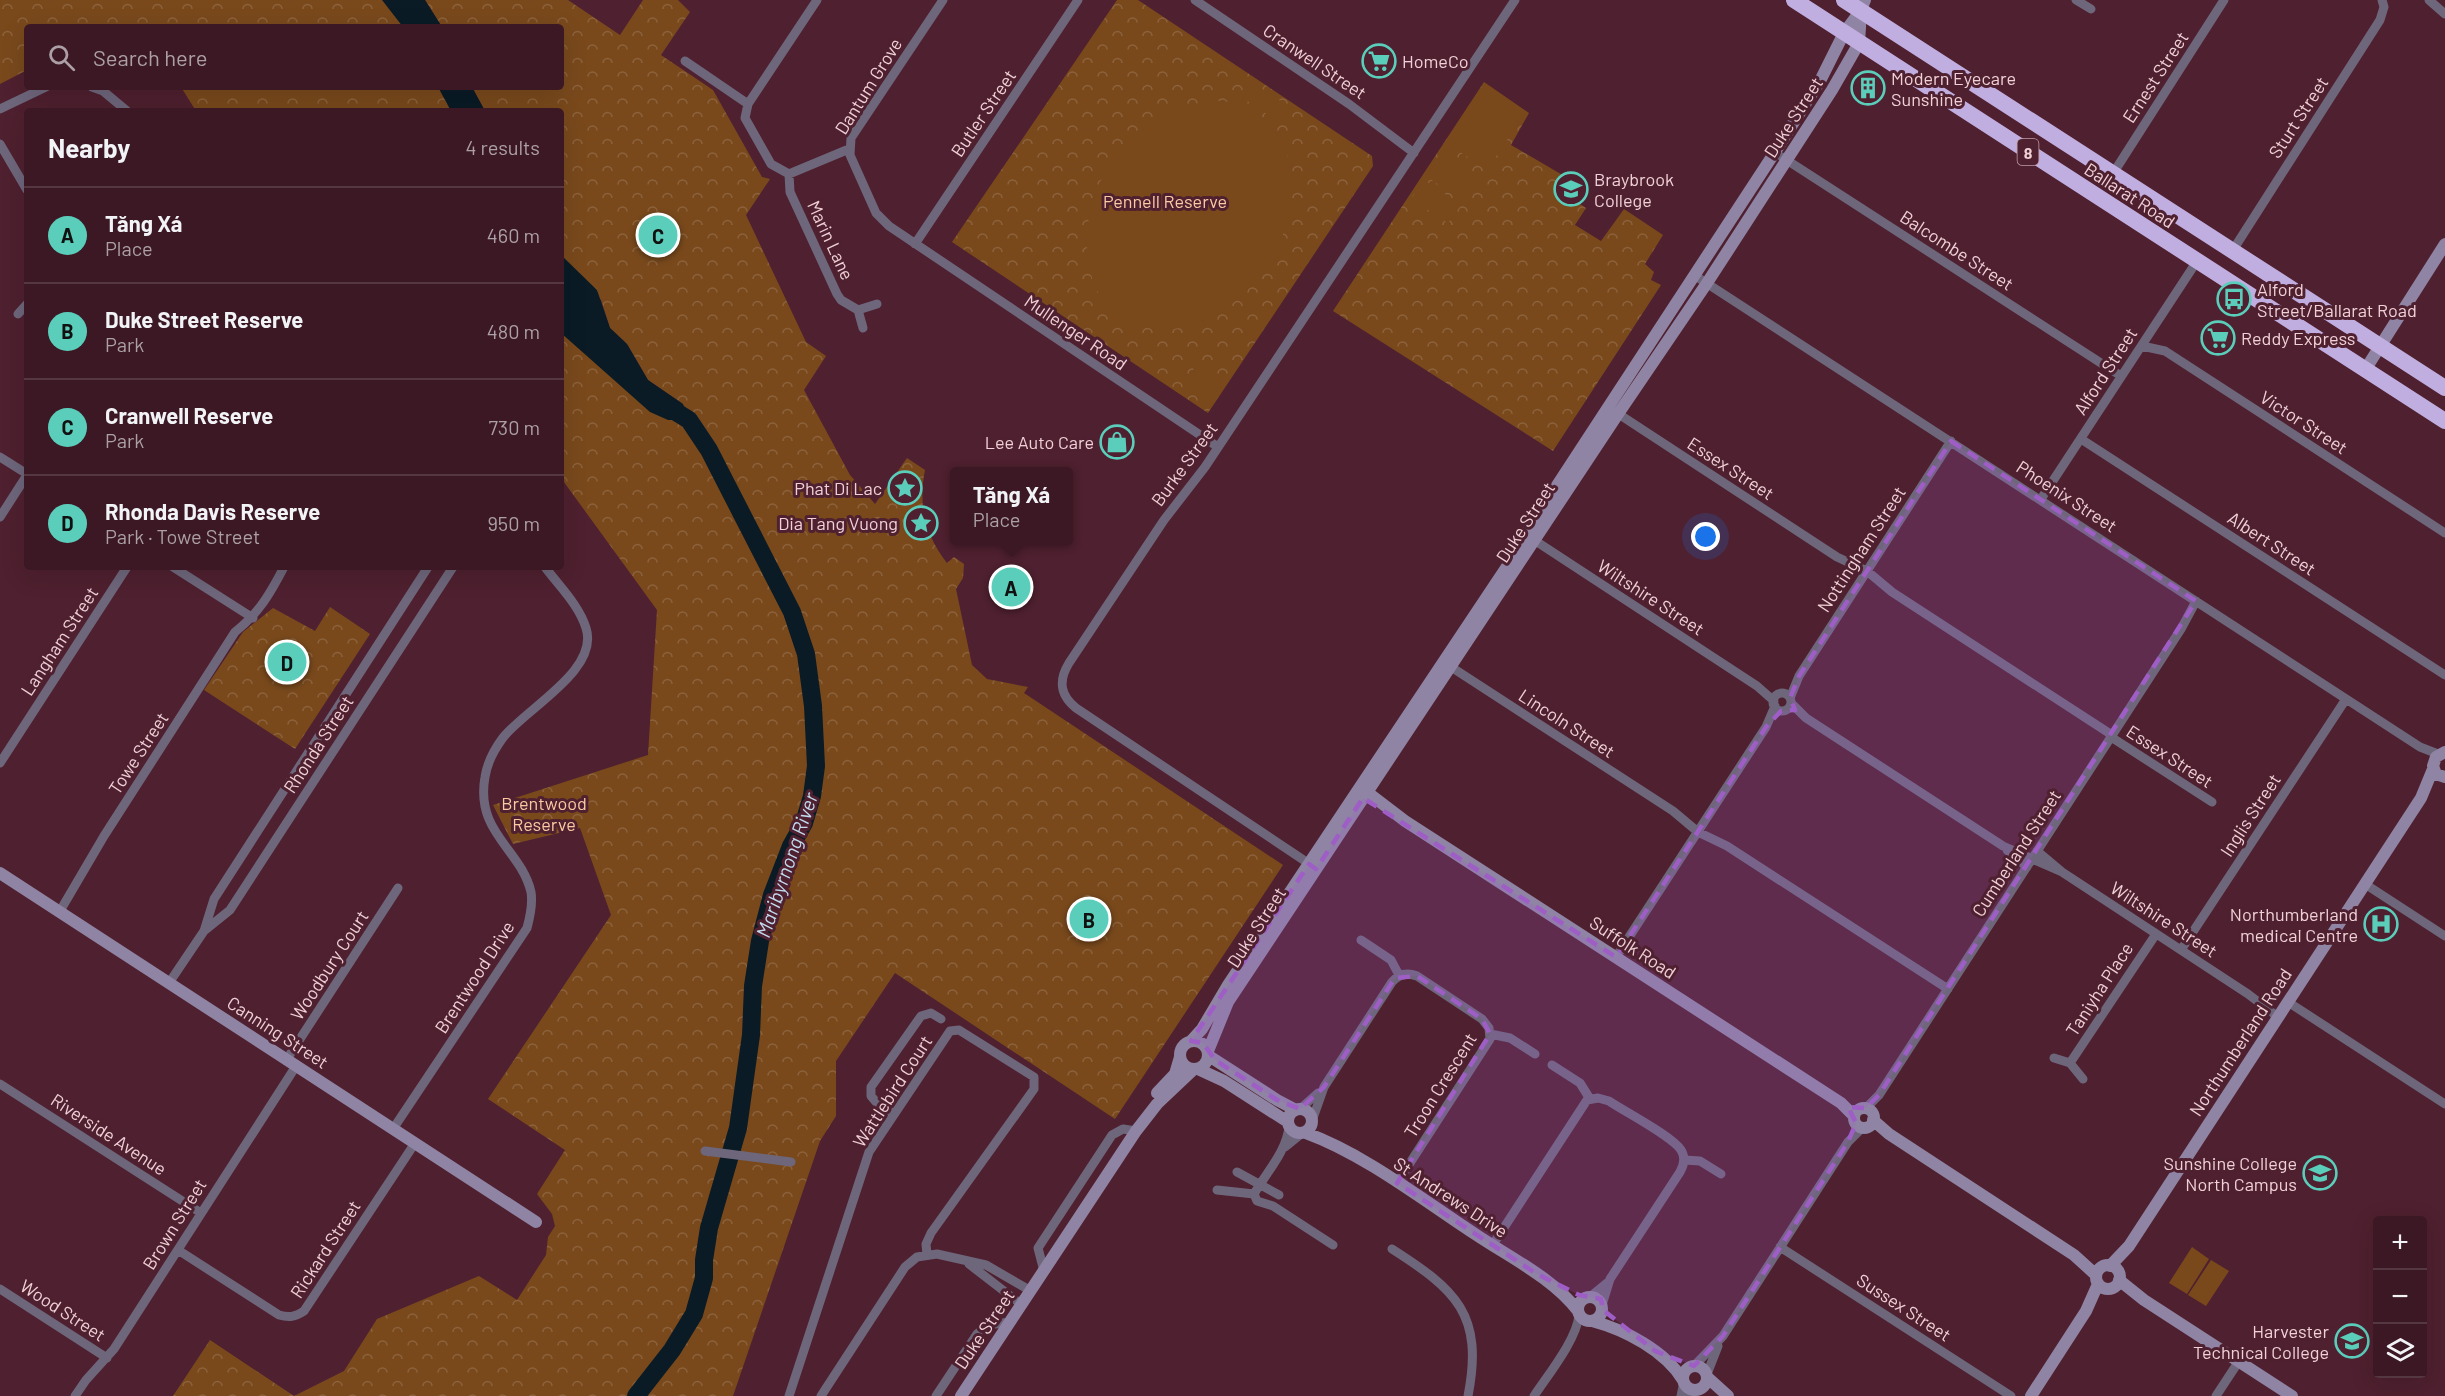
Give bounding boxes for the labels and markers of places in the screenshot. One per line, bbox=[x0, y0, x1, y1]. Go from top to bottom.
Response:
supermarket icon: HomeCo bbox=[1361, 43, 1397, 79]
place label: HomeCo bbox=[1402, 50, 1469, 72]
place label: Modern Eyecare Sunshine bbox=[1891, 67, 2016, 110]
building icon: Modern Eyecare Sunshine bbox=[1850, 70, 1886, 106]
place label: Braybrook College bbox=[1594, 168, 1674, 211]
school or university icon: Braybrook College bbox=[1553, 171, 1589, 207]
pin: C bbox=[638, 212, 678, 258]
place label: Alford Street/Ballarat Road bbox=[2257, 278, 2417, 321]
bus stop icon: Alford Street/Ballarat Road bbox=[2216, 281, 2252, 317]
supermarket icon: Reddy Express bbox=[2200, 320, 2236, 356]
place label: Reddy Express bbox=[2241, 327, 2355, 349]
shop icon: Lee Auto Care bbox=[1099, 424, 1135, 460]
place label: Lee Auto Care bbox=[985, 431, 1094, 453]
place icon: Phat Di Lac bbox=[887, 470, 923, 506]
place label: Phat Di Lac bbox=[794, 477, 882, 499]
place icon: Dia Tang Vuong bbox=[903, 505, 939, 541]
place label: Dia Tang Vuong bbox=[778, 512, 898, 534]
pin: A bbox=[992, 564, 1030, 610]
pin: D bbox=[268, 640, 306, 684]
pin: B bbox=[1070, 896, 1108, 942]
place label: Northumberland medical Centre bbox=[2230, 903, 2358, 946]
hospital icon: Northumberland medical Centre bbox=[2363, 906, 2399, 942]
place label: Sunshine College North Campus bbox=[2164, 1152, 2297, 1195]
school or university icon: Sunshine College North Campus bbox=[2302, 1155, 2338, 1191]
place label: Harvester Technical College bbox=[2193, 1320, 2329, 1363]
school or university icon: Harvester Technical College bbox=[2334, 1323, 2370, 1359]

